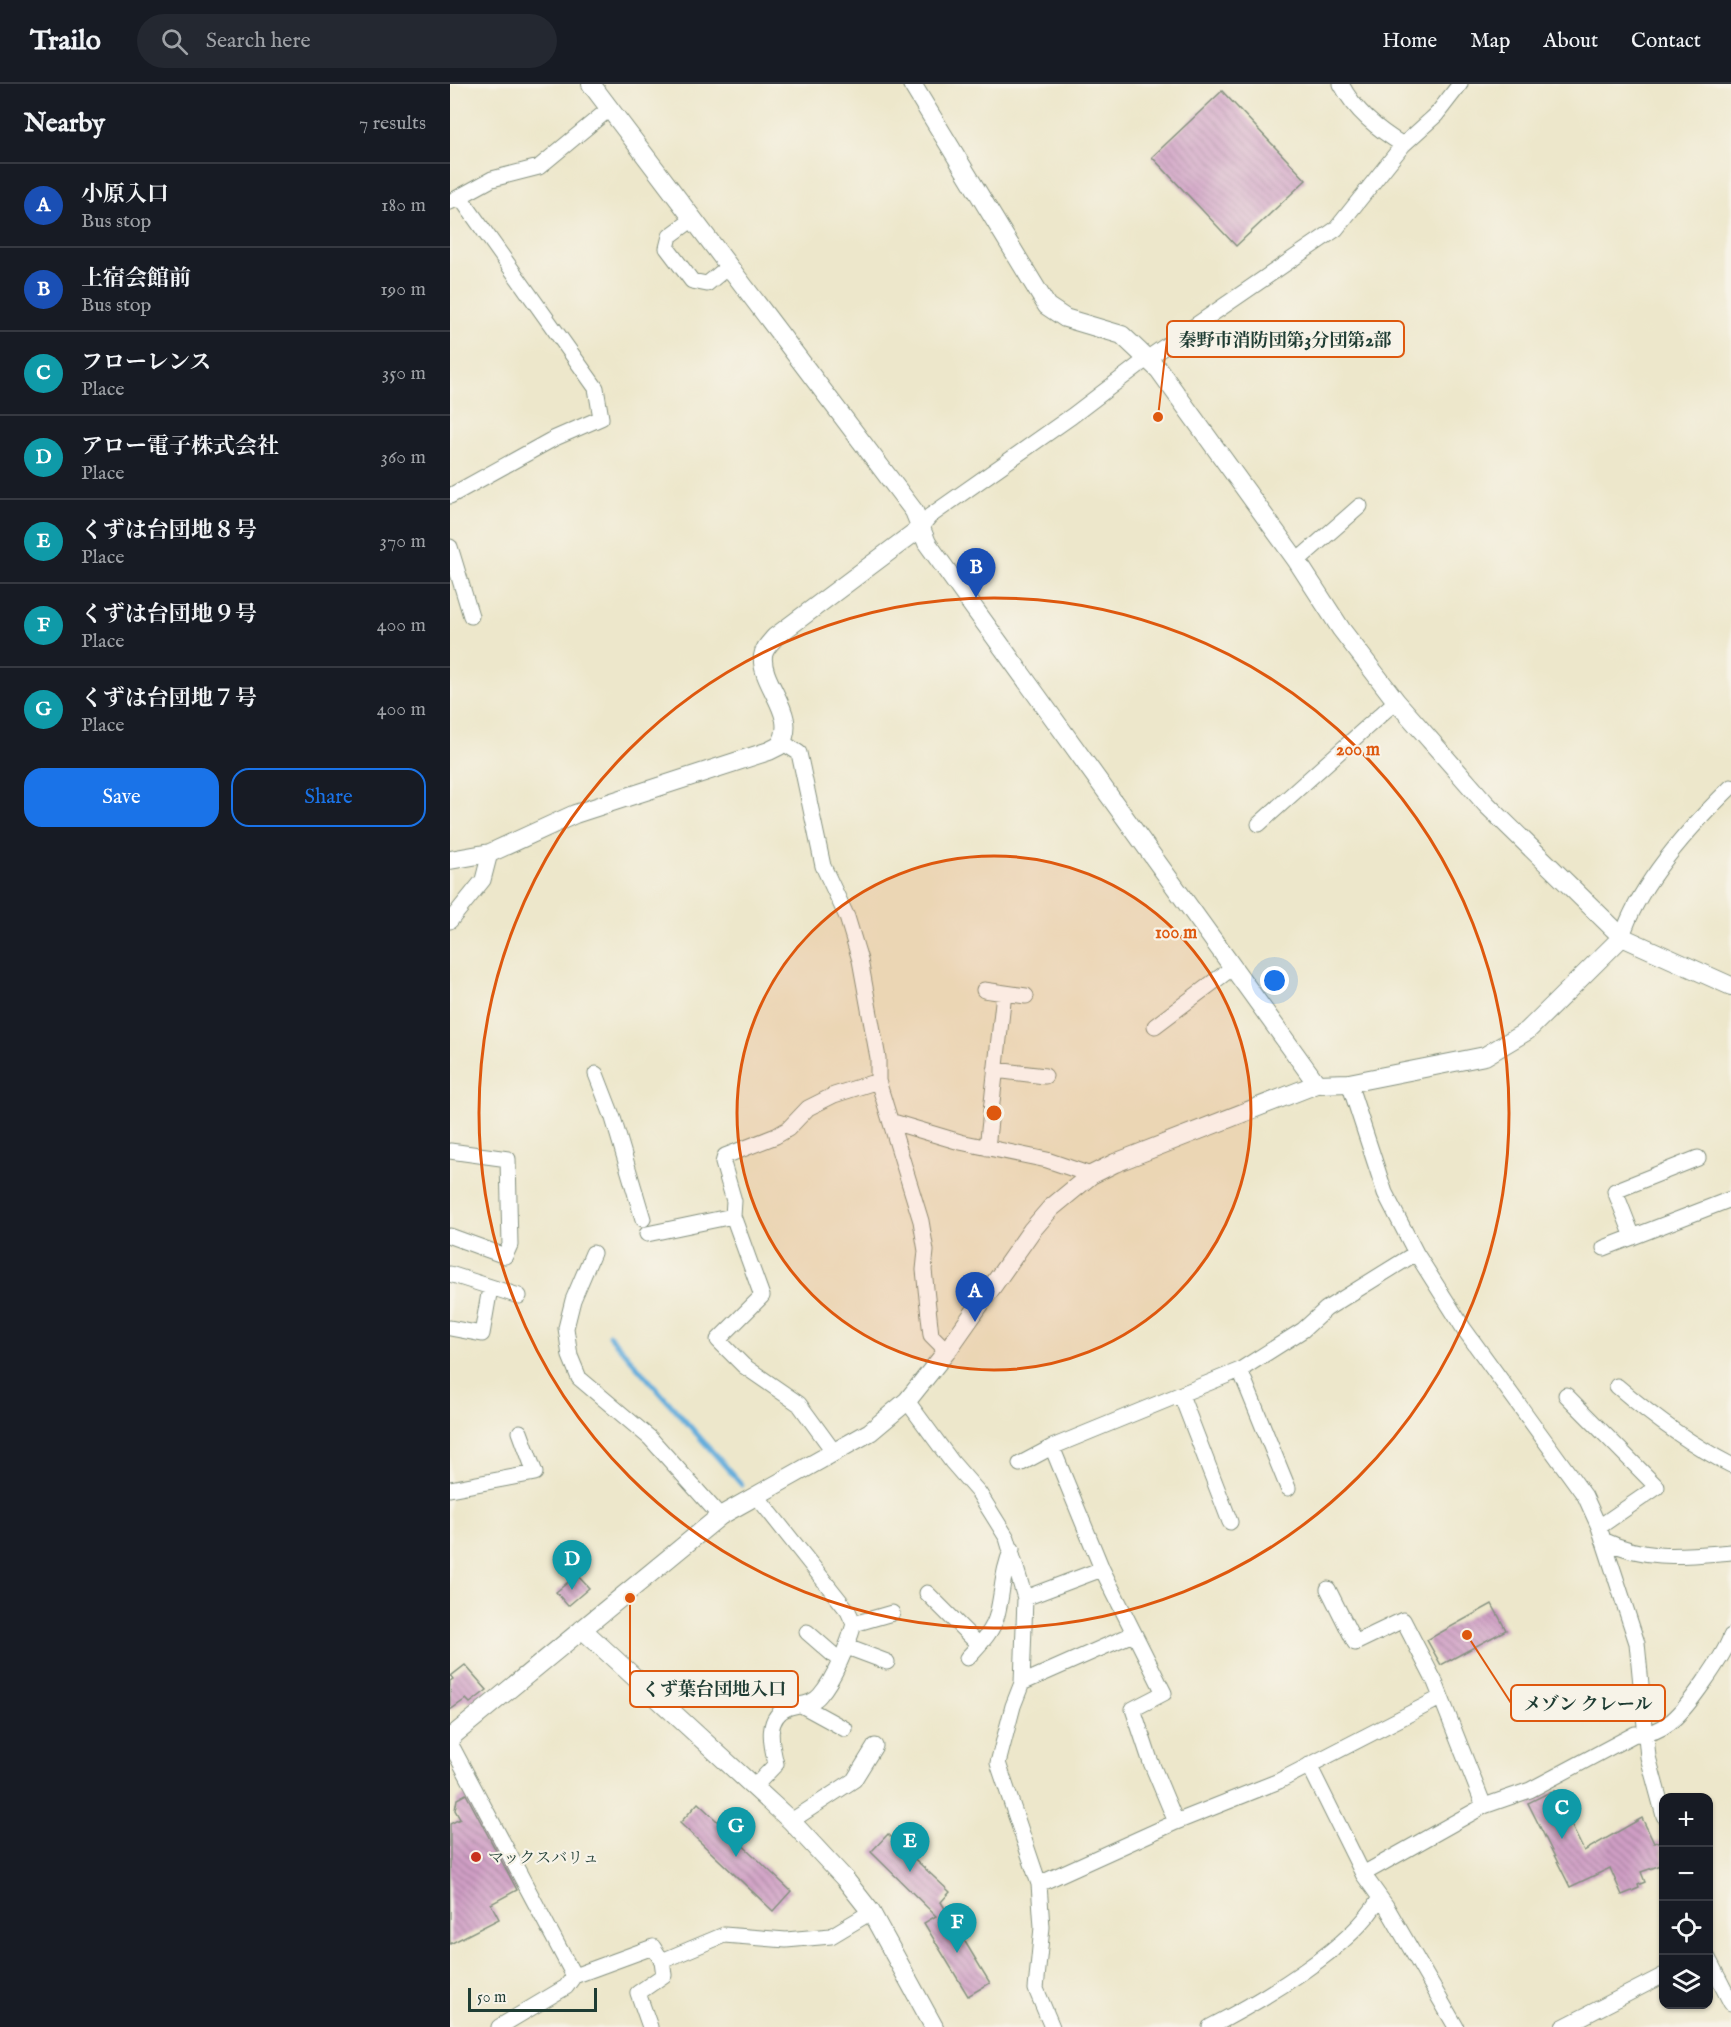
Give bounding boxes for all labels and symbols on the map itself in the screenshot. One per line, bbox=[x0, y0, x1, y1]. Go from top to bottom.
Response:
callout: 秦野市消防団第3分団第2部 bbox=[1167, 321, 1404, 357]
text: 秦野市消防団第3分団第2部 bbox=[1178, 330, 1392, 353]
pin: B bbox=[956, 548, 996, 598]
text: 200 m bbox=[1336, 739, 1380, 762]
text: 100 m bbox=[1155, 922, 1197, 945]
your location bbox=[1260, 966, 1289, 995]
centre of rings bbox=[984, 1103, 1004, 1123]
pin: A bbox=[956, 1272, 994, 1322]
pin: D bbox=[552, 1540, 592, 1590]
callout: くず葉台団地入口 bbox=[630, 1671, 798, 1707]
text: くず葉台団地入口 bbox=[642, 1679, 786, 1702]
callout: メゾン クレール bbox=[1511, 1685, 1665, 1721]
text: メゾン クレール bbox=[1523, 1694, 1653, 1717]
pin: C bbox=[1542, 1790, 1582, 1839]
pin: G bbox=[716, 1808, 756, 1857]
pin: E bbox=[890, 1822, 930, 1872]
place label: マックスバリュ bbox=[488, 1849, 599, 1869]
marker: マックスバリュ bbox=[469, 1850, 483, 1864]
pin: F bbox=[938, 1904, 976, 1953]
scale bar bbox=[468, 1985, 597, 2012]

